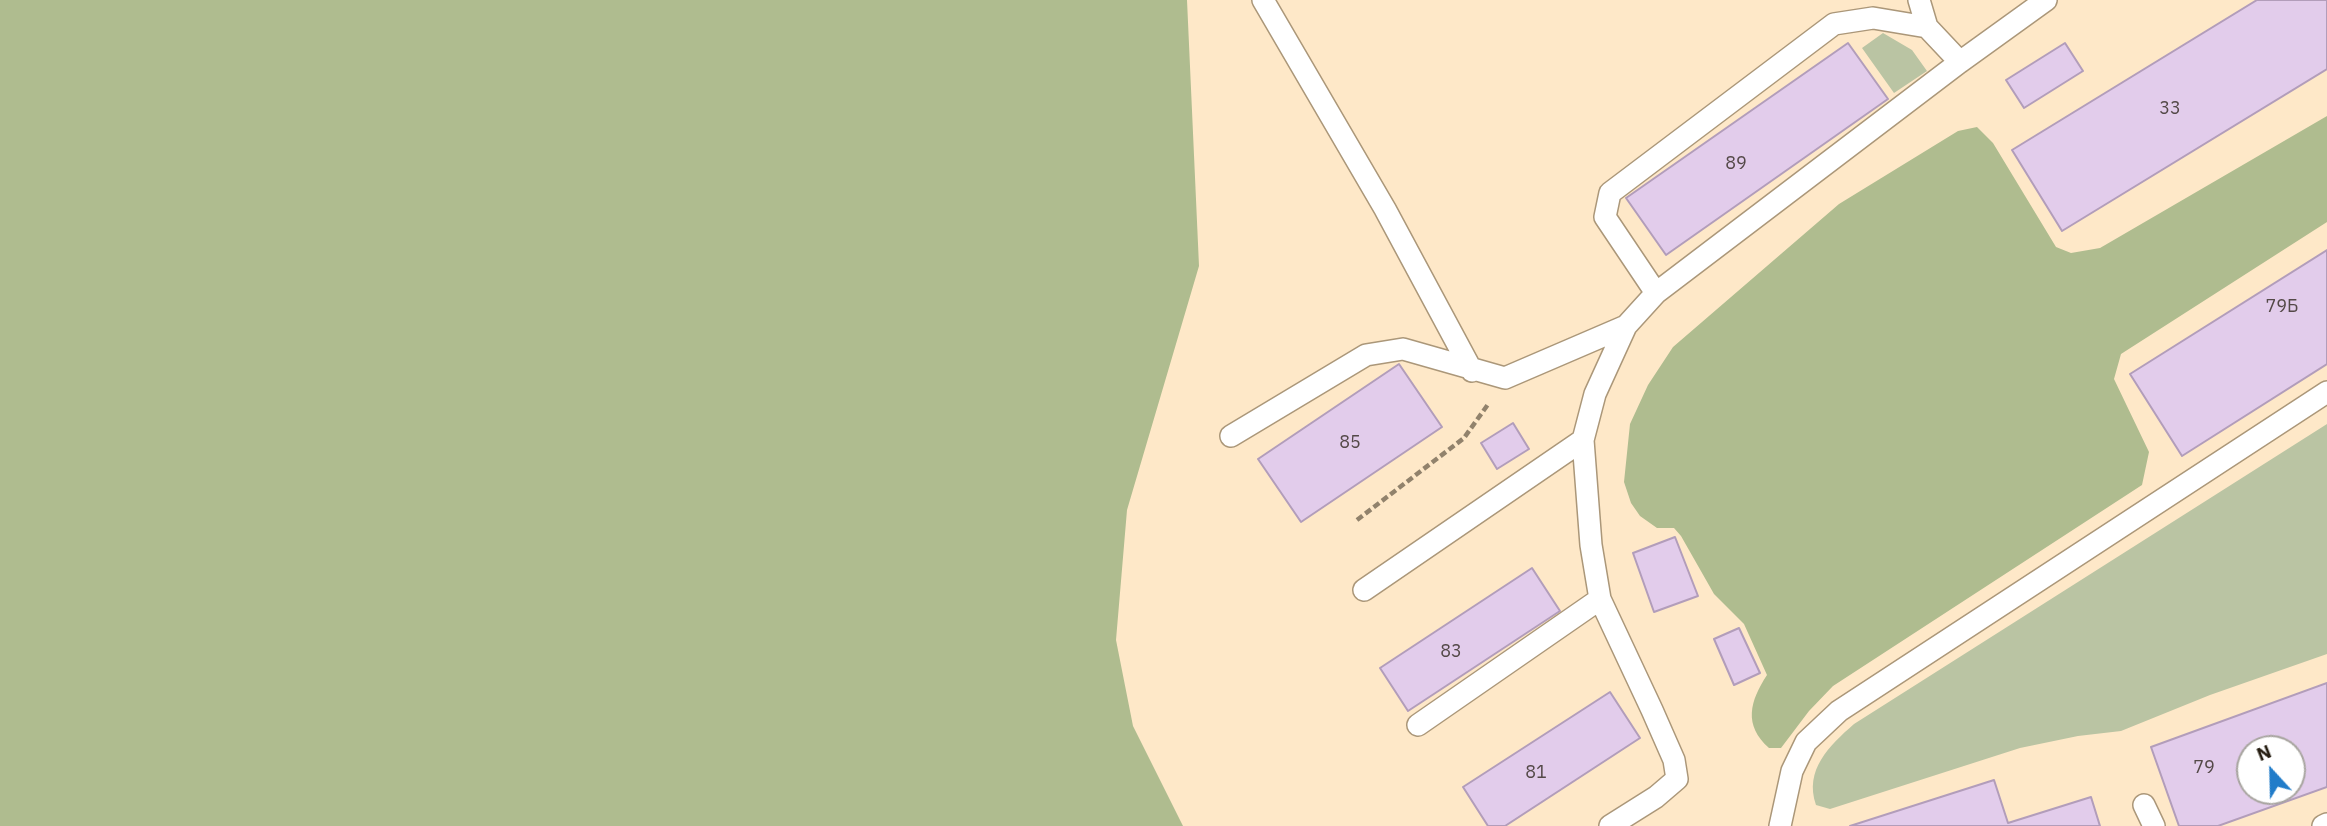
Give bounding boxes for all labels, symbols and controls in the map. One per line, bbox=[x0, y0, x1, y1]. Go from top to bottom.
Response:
house number: 33 bbox=[2159, 98, 2181, 120]
house number: 89 bbox=[1725, 153, 1747, 175]
house number: 79Б bbox=[2265, 296, 2299, 318]
house number: 85 bbox=[1339, 432, 1361, 454]
house number: 83 bbox=[1440, 641, 1462, 663]
north arrow bbox=[2236, 735, 2306, 805]
text: N bbox=[2253, 739, 2275, 766]
house number: 79 bbox=[2193, 757, 2215, 779]
house number: 81 bbox=[1525, 762, 1547, 784]

